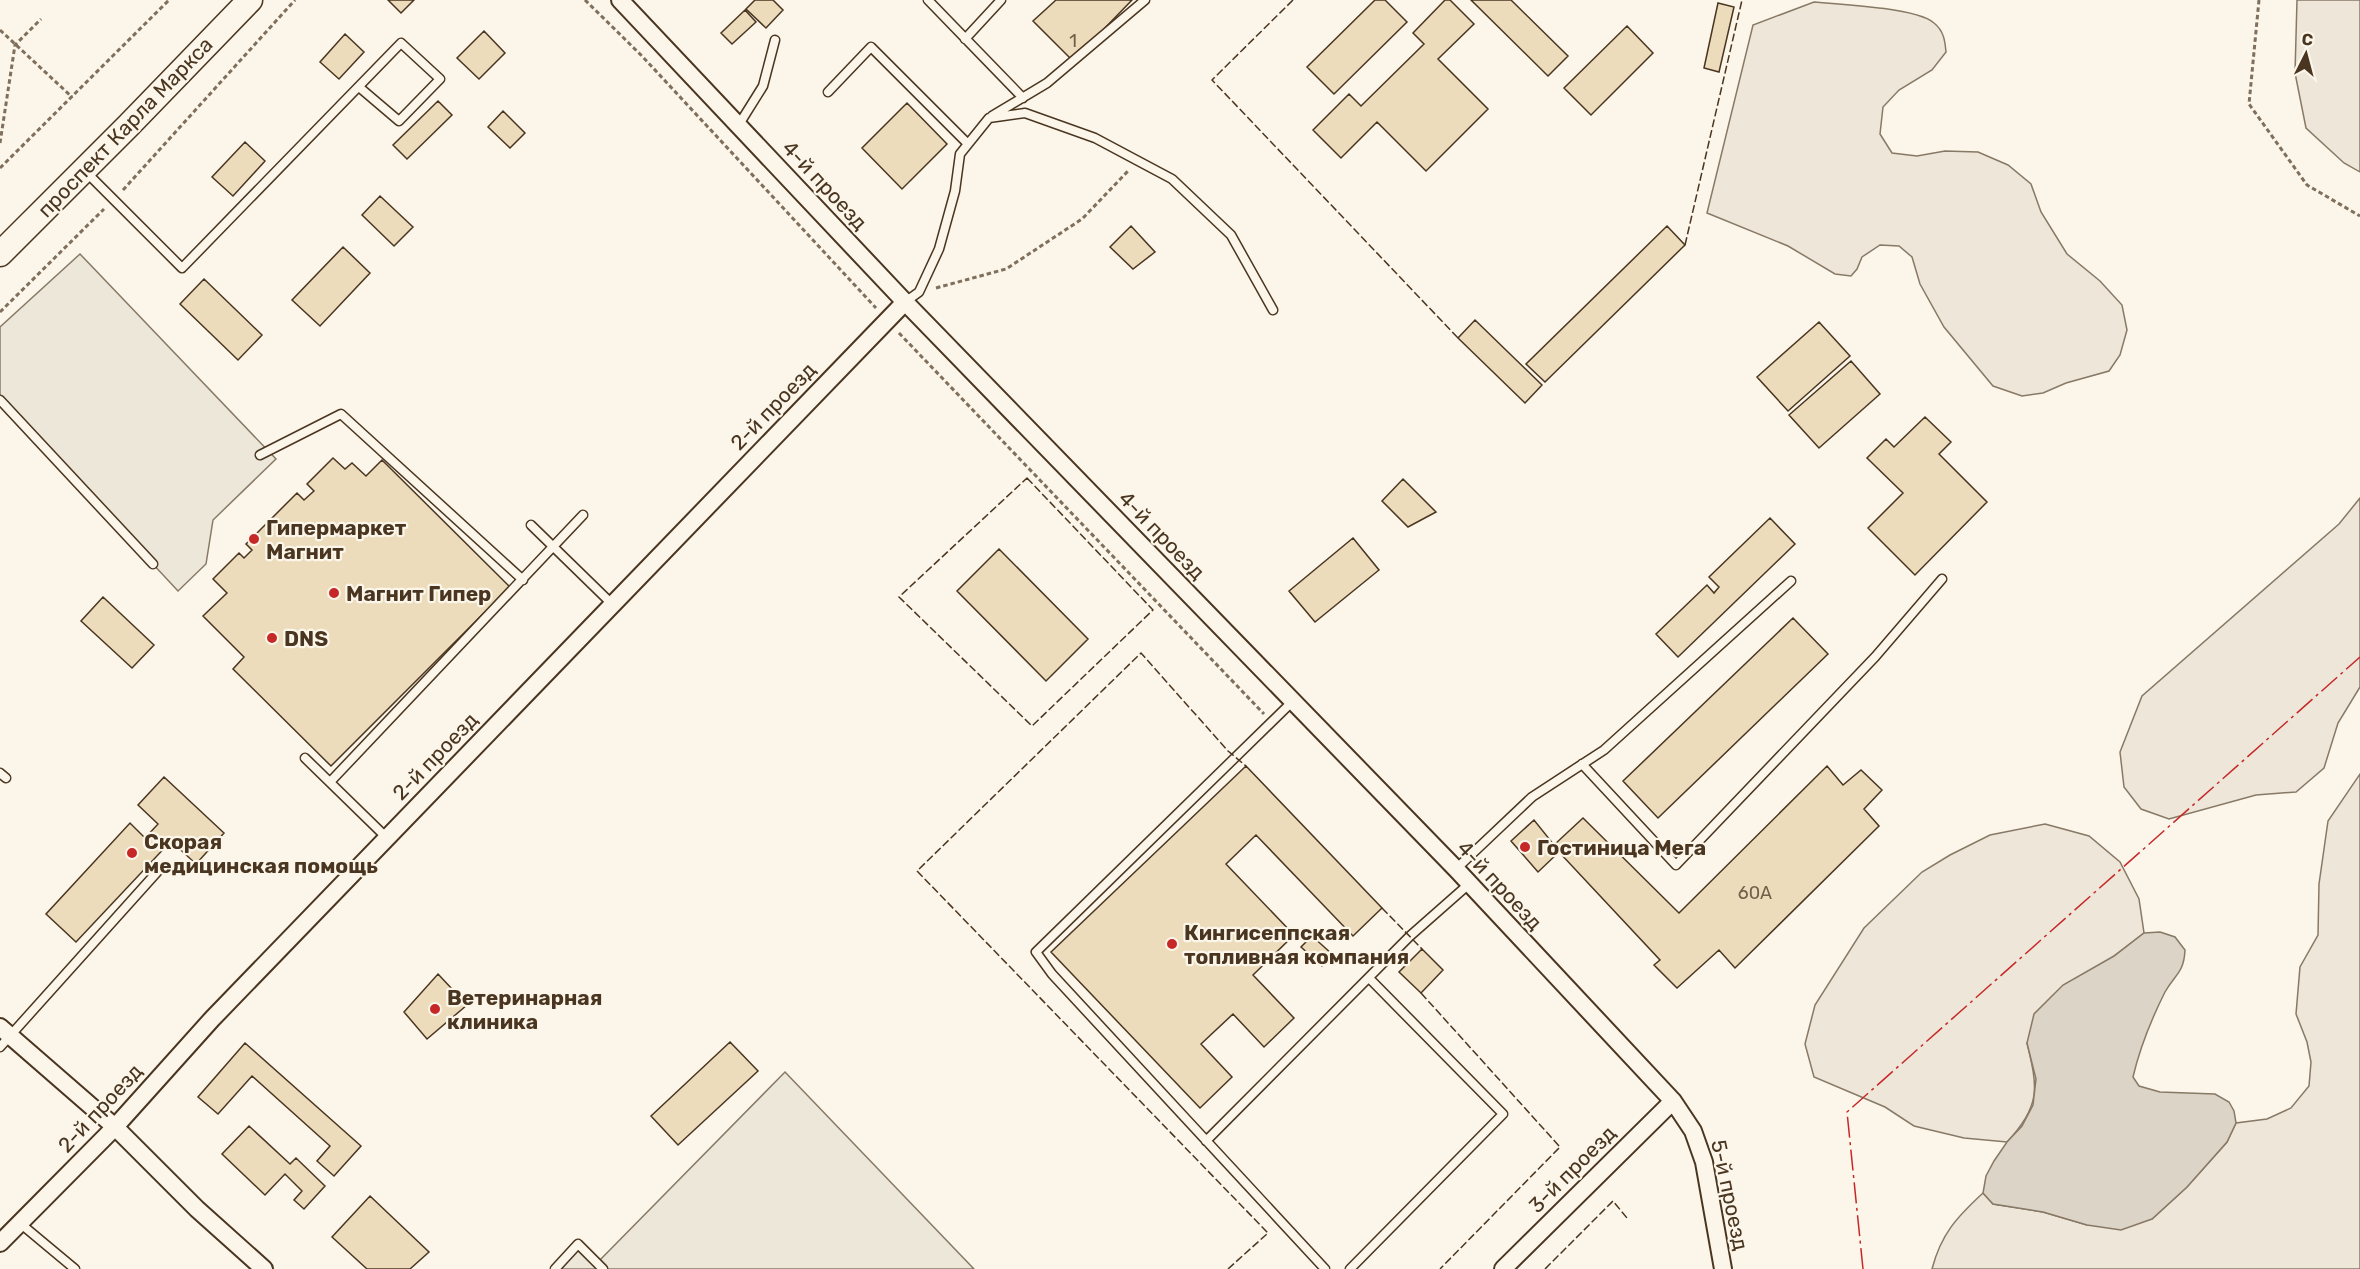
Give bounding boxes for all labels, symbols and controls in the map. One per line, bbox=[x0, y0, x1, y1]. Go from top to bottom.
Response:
north arrow bbox=[2276, 24, 2336, 84]
house number: 1 bbox=[1069, 30, 1077, 52]
text: С bbox=[2301, 30, 2314, 50]
street label: проспект Карла Маркса bbox=[32, 32, 218, 222]
street label: 4-й проезд bbox=[777, 135, 873, 235]
street label: 2-й проезд bbox=[725, 357, 821, 455]
street label: 4-й проезд bbox=[1114, 486, 1210, 584]
place label: Гипермаркет Магнит bbox=[266, 515, 407, 564]
marker: Гипермаркет Магнит bbox=[247, 532, 261, 546]
place label: Магнит Гипер bbox=[346, 581, 491, 606]
marker: Магнит Гипер bbox=[327, 586, 341, 600]
place label: DNS bbox=[284, 626, 328, 651]
marker: DNS bbox=[265, 631, 279, 645]
street label: 2-й проезд bbox=[387, 707, 483, 805]
place label: Скорая медицинская помощь bbox=[144, 829, 378, 878]
street label: 4-й проезд bbox=[1452, 835, 1548, 935]
place label: Гостиница Мега bbox=[1537, 835, 1706, 860]
marker: Гостиница Мега bbox=[1518, 840, 1532, 854]
marker: Скорая медицинская помощь bbox=[125, 846, 139, 860]
house number: 60А bbox=[1738, 882, 1772, 904]
place label: Кингисеппская топливная компания bbox=[1184, 920, 1409, 969]
marker: Кингисеппская топливная компания bbox=[1165, 937, 1179, 951]
place label: Ветеринарная клиника bbox=[447, 985, 602, 1034]
marker: Ветеринарная клиника bbox=[428, 1002, 442, 1016]
street label: 2-й проезд bbox=[53, 1059, 147, 1157]
street label: 3-й проезд bbox=[1523, 1120, 1621, 1218]
street label: 5-й проезд bbox=[1706, 1137, 1754, 1253]

